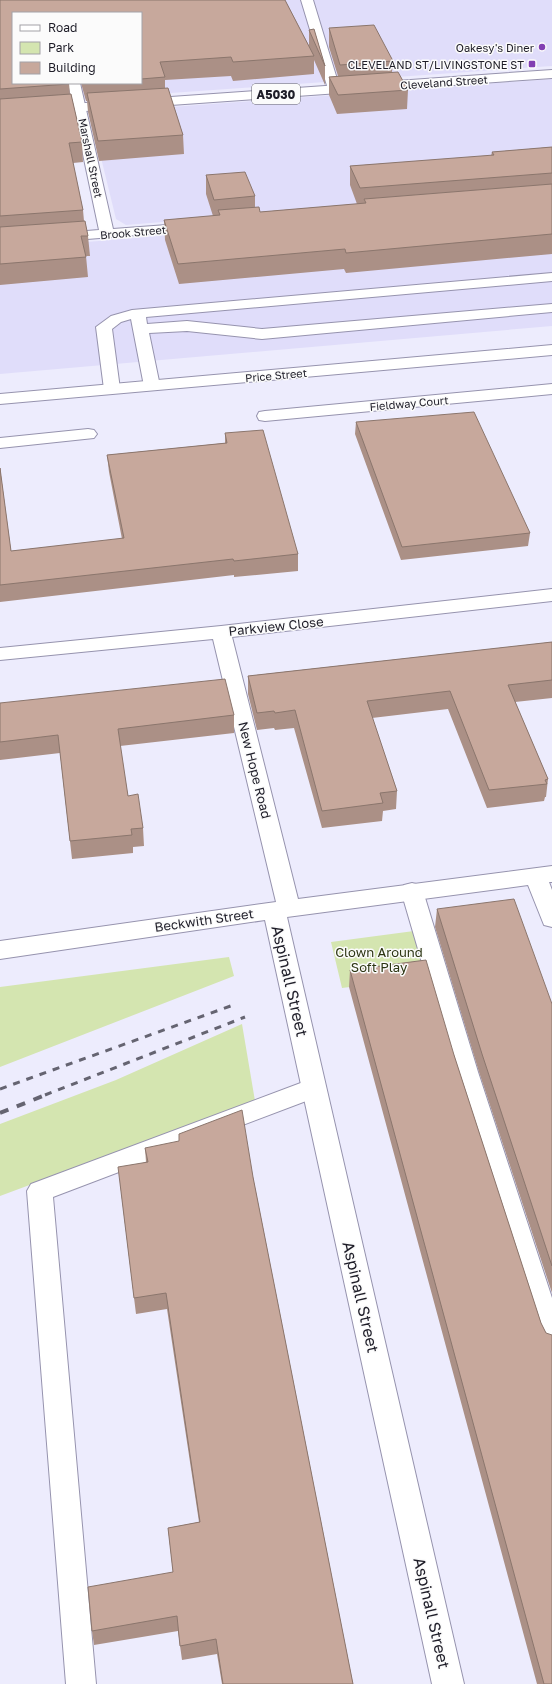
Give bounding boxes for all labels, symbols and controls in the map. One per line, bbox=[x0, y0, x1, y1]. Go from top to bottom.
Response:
legend bbox=[12, 12, 142, 84]
text: Road bbox=[48, 20, 77, 35]
text: Park bbox=[48, 40, 74, 55]
place label: Oakesy's Diner bbox=[456, 41, 535, 54]
marker: Oakesy's Diner bbox=[537, 42, 547, 52]
place label: CLEVELAND ST/LIVINGSTONE ST bbox=[348, 58, 524, 71]
marker: CLEVELAND ST/LIVINGSTONE ST bbox=[527, 59, 537, 69]
text: Building bbox=[48, 60, 96, 75]
street label: Cleveland Street bbox=[400, 72, 488, 92]
road number: A5030 bbox=[252, 84, 300, 104]
street label: Marshall Street bbox=[76, 117, 106, 199]
street label: Brook Street bbox=[99, 223, 167, 241]
street label: Price Street bbox=[244, 366, 308, 384]
street label: Fieldway Court bbox=[369, 393, 449, 413]
street label: Parkview Close bbox=[228, 613, 324, 639]
street label: New Hope Road bbox=[235, 720, 275, 820]
street label: Beckwith Street bbox=[153, 905, 255, 935]
street label: Aspinall Street bbox=[267, 923, 313, 1039]
park label: Clown Around Soft Play bbox=[335, 944, 423, 975]
street label: Aspinall Street bbox=[338, 1239, 384, 1355]
street label: Aspinall Street bbox=[409, 1555, 455, 1671]

